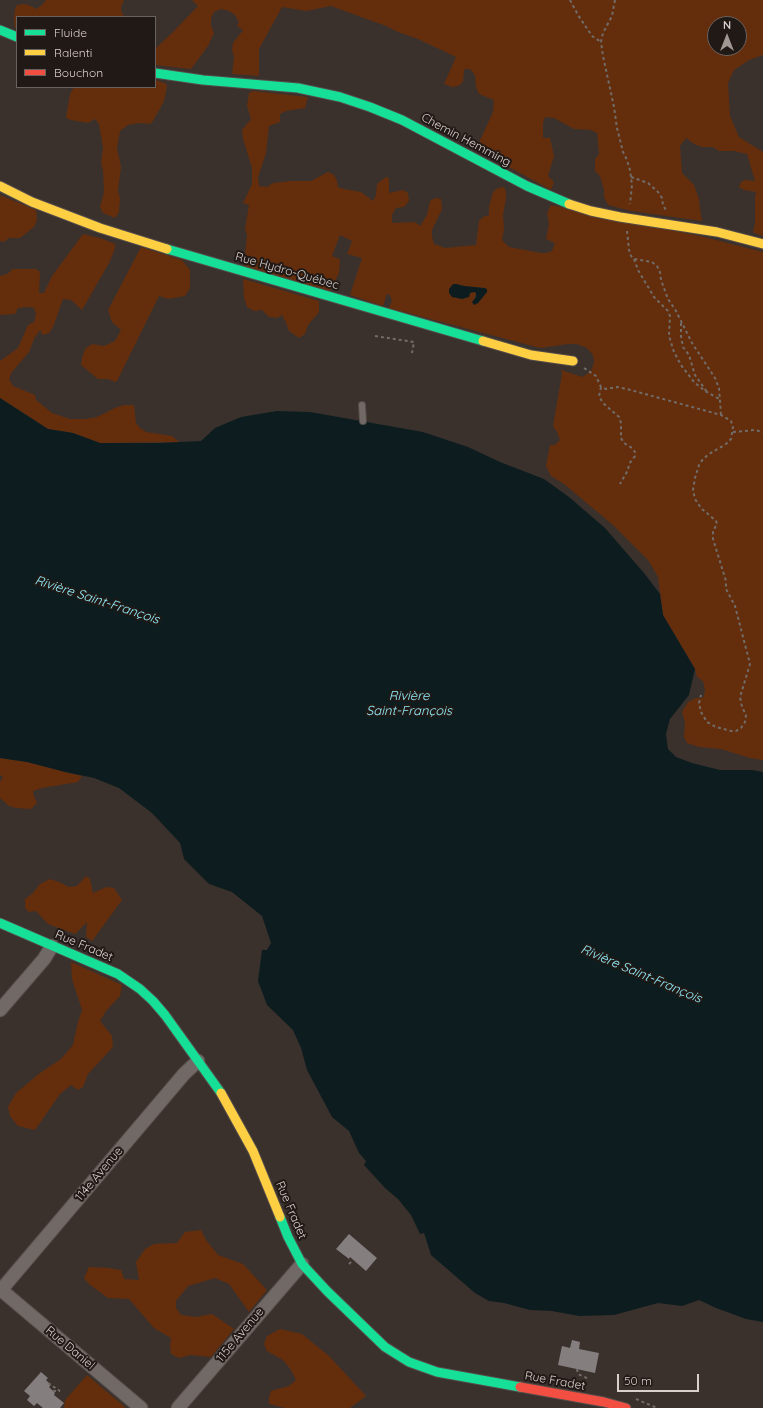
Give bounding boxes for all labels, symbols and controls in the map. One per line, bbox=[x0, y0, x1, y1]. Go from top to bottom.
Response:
legend bbox=[16, 16, 156, 88]
north arrow bbox=[707, 16, 747, 56]
text: N bbox=[723, 18, 731, 32]
text: Fluide bbox=[54, 25, 87, 40]
text: Ralenti bbox=[54, 45, 92, 60]
text: Bouchon bbox=[54, 65, 103, 80]
street label: Chemin Hemming bbox=[419, 110, 513, 170]
street label: Rue Hydro-Québec bbox=[234, 249, 340, 293]
water label: Rivière Saint-François bbox=[33, 572, 161, 628]
water label: Rivière Saint-François bbox=[366, 688, 452, 719]
street label: Rue Fradet bbox=[53, 927, 115, 965]
water label: Rivière Saint-François bbox=[578, 941, 704, 1007]
street label: 114e Avenue bbox=[72, 1144, 126, 1204]
street label: Rue Fradet bbox=[272, 1179, 310, 1241]
street label: 115e Avenue bbox=[213, 1305, 267, 1365]
street label: Rue Daniel bbox=[42, 1323, 98, 1373]
scale bar bbox=[619, 1366, 701, 1392]
street label: Rue Fradet bbox=[524, 1369, 586, 1393]
text: 50 m bbox=[624, 1373, 652, 1388]

